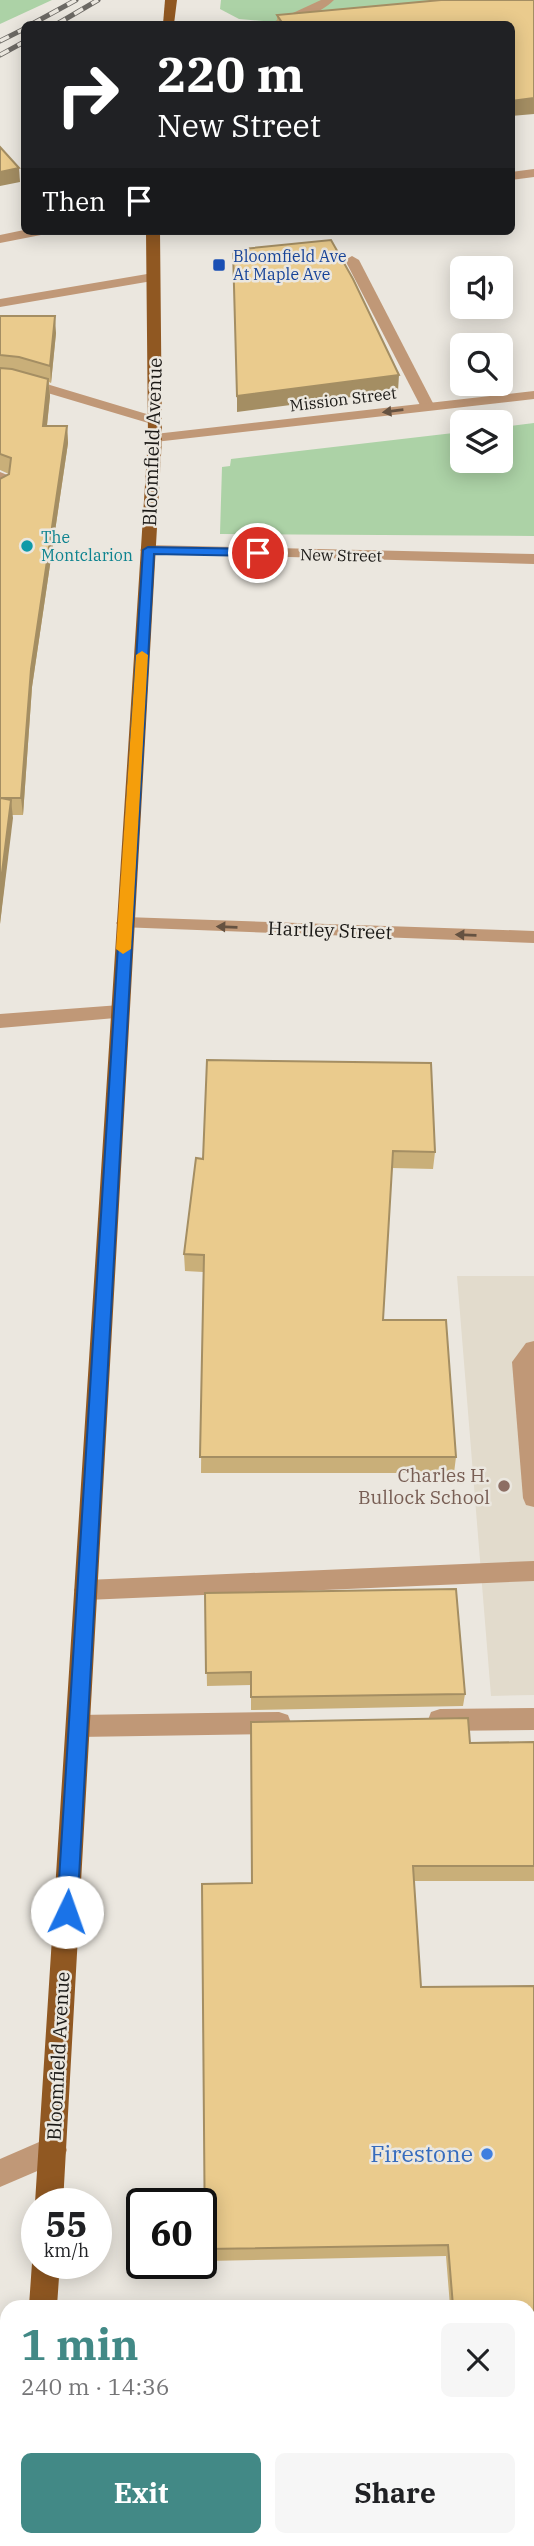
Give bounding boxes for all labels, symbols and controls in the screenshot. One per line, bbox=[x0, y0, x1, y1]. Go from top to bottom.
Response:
text: 220 m bbox=[157, 42, 304, 105]
icon: right bbox=[42, 49, 133, 140]
text: New Street bbox=[157, 104, 321, 146]
icon: arrive bbox=[120, 182, 158, 220]
text: Then bbox=[42, 184, 106, 218]
place label: Bloomfield Ave At Maple Ave bbox=[233, 246, 346, 284]
map controls bbox=[450, 256, 513, 473]
button: sound bbox=[450, 256, 513, 319]
marker: Bloomfield Ave At Maple Ave bbox=[211, 257, 227, 273]
button: search bbox=[450, 333, 513, 396]
street label: Bloomfield Avenue bbox=[137, 357, 167, 527]
street label: Mission Street bbox=[288, 382, 398, 415]
one-way arrow bbox=[382, 406, 404, 417]
button: layers bbox=[450, 410, 513, 473]
pin bbox=[228, 523, 288, 583]
place label: The Montclarion bbox=[41, 527, 133, 565]
icon: arrive bbox=[239, 534, 277, 572]
marker: The Montclarion bbox=[19, 538, 35, 554]
street label: New Street bbox=[300, 544, 383, 566]
street label: Hartley Street bbox=[267, 916, 393, 944]
one-way arrow bbox=[215, 921, 237, 932]
one-way arrow bbox=[455, 929, 477, 940]
place label: Charles H. Bullock School bbox=[358, 1463, 490, 1509]
marker: Charles H. Bullock School bbox=[496, 1478, 512, 1494]
position arrow bbox=[30, 1875, 104, 1949]
street label: Bloomfield Avenue bbox=[42, 1971, 74, 2141]
place label: Firestone bbox=[370, 2138, 473, 2168]
marker: Firestone bbox=[479, 2146, 495, 2162]
speed limit sign: 60 bbox=[126, 2188, 217, 2279]
text: 55 bbox=[45, 2201, 88, 2247]
text: km/h bbox=[44, 2239, 89, 2262]
text: 1 min bbox=[21, 2317, 139, 2372]
button: close bbox=[441, 2323, 515, 2397]
text: 240 m · 14:36 bbox=[21, 2371, 170, 2401]
button: Exit bbox=[21, 2453, 261, 2533]
button: Share bbox=[275, 2453, 515, 2533]

